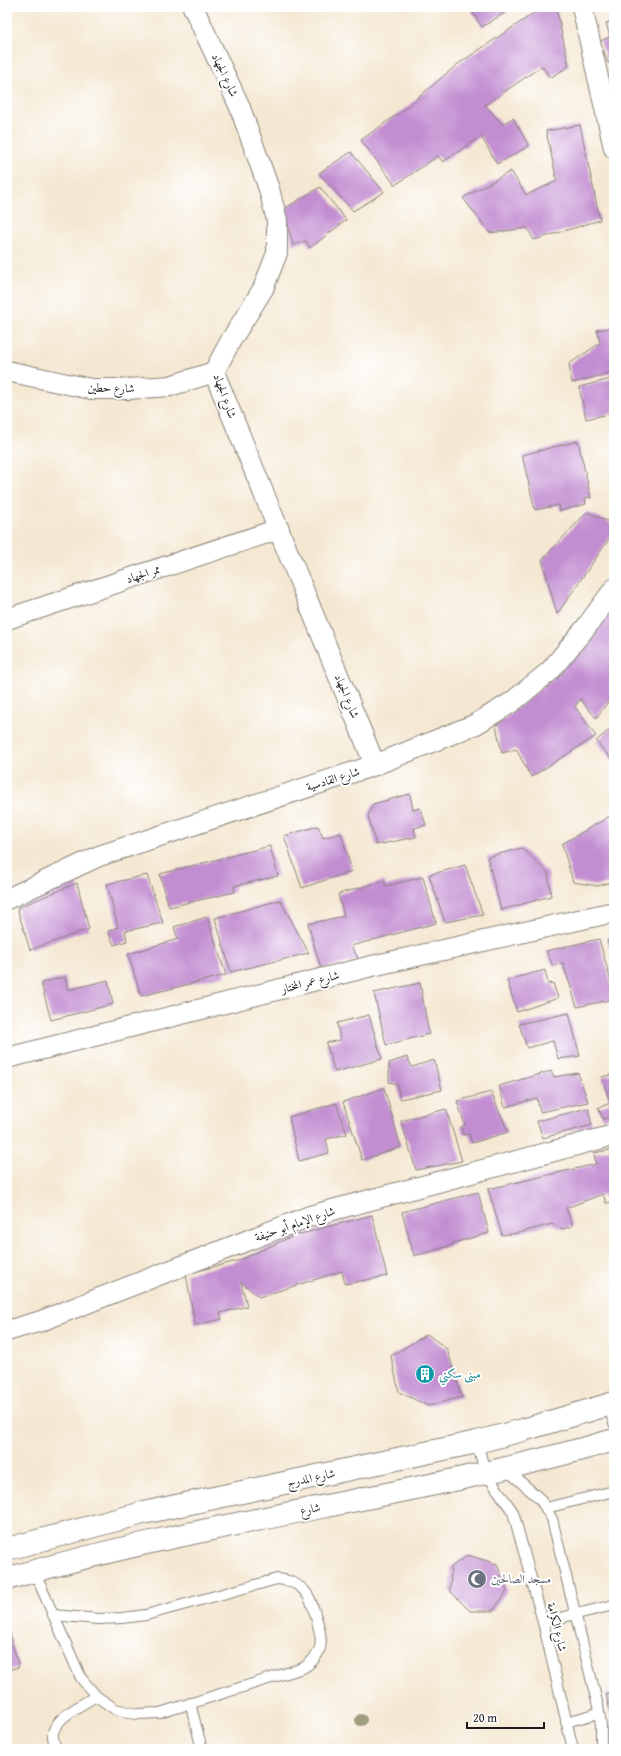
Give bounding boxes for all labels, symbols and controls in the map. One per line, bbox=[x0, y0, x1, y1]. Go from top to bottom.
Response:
street label: شارع الجهاد bbox=[205, 50, 243, 101]
street label: شارع الجهاد bbox=[207, 371, 241, 422]
street label: شارع حطين bbox=[87, 379, 135, 399]
street label: ممر الجهاد bbox=[123, 560, 162, 587]
street label: شارع الجهاد bbox=[328, 671, 364, 722]
street label: شارع القادسية bbox=[304, 762, 363, 798]
street label: شارع عمر المختار bbox=[278, 966, 342, 1000]
street label: شارع الإمام أبو حنيفة bbox=[252, 1202, 338, 1248]
building icon: مبنى سكني bbox=[414, 1363, 436, 1385]
place label: مبنى سكني bbox=[439, 1365, 481, 1386]
street label: شارع المدرج bbox=[285, 1464, 337, 1494]
street label: شارع bbox=[298, 1498, 323, 1522]
mosque icon: مسجد الصالحين bbox=[466, 1568, 488, 1590]
place label: مسجد الصالحين bbox=[491, 1570, 551, 1587]
street label: شارع الكرامة bbox=[540, 1600, 572, 1654]
scale bar bbox=[467, 1704, 544, 1730]
text: 20 m bbox=[473, 1709, 497, 1726]

